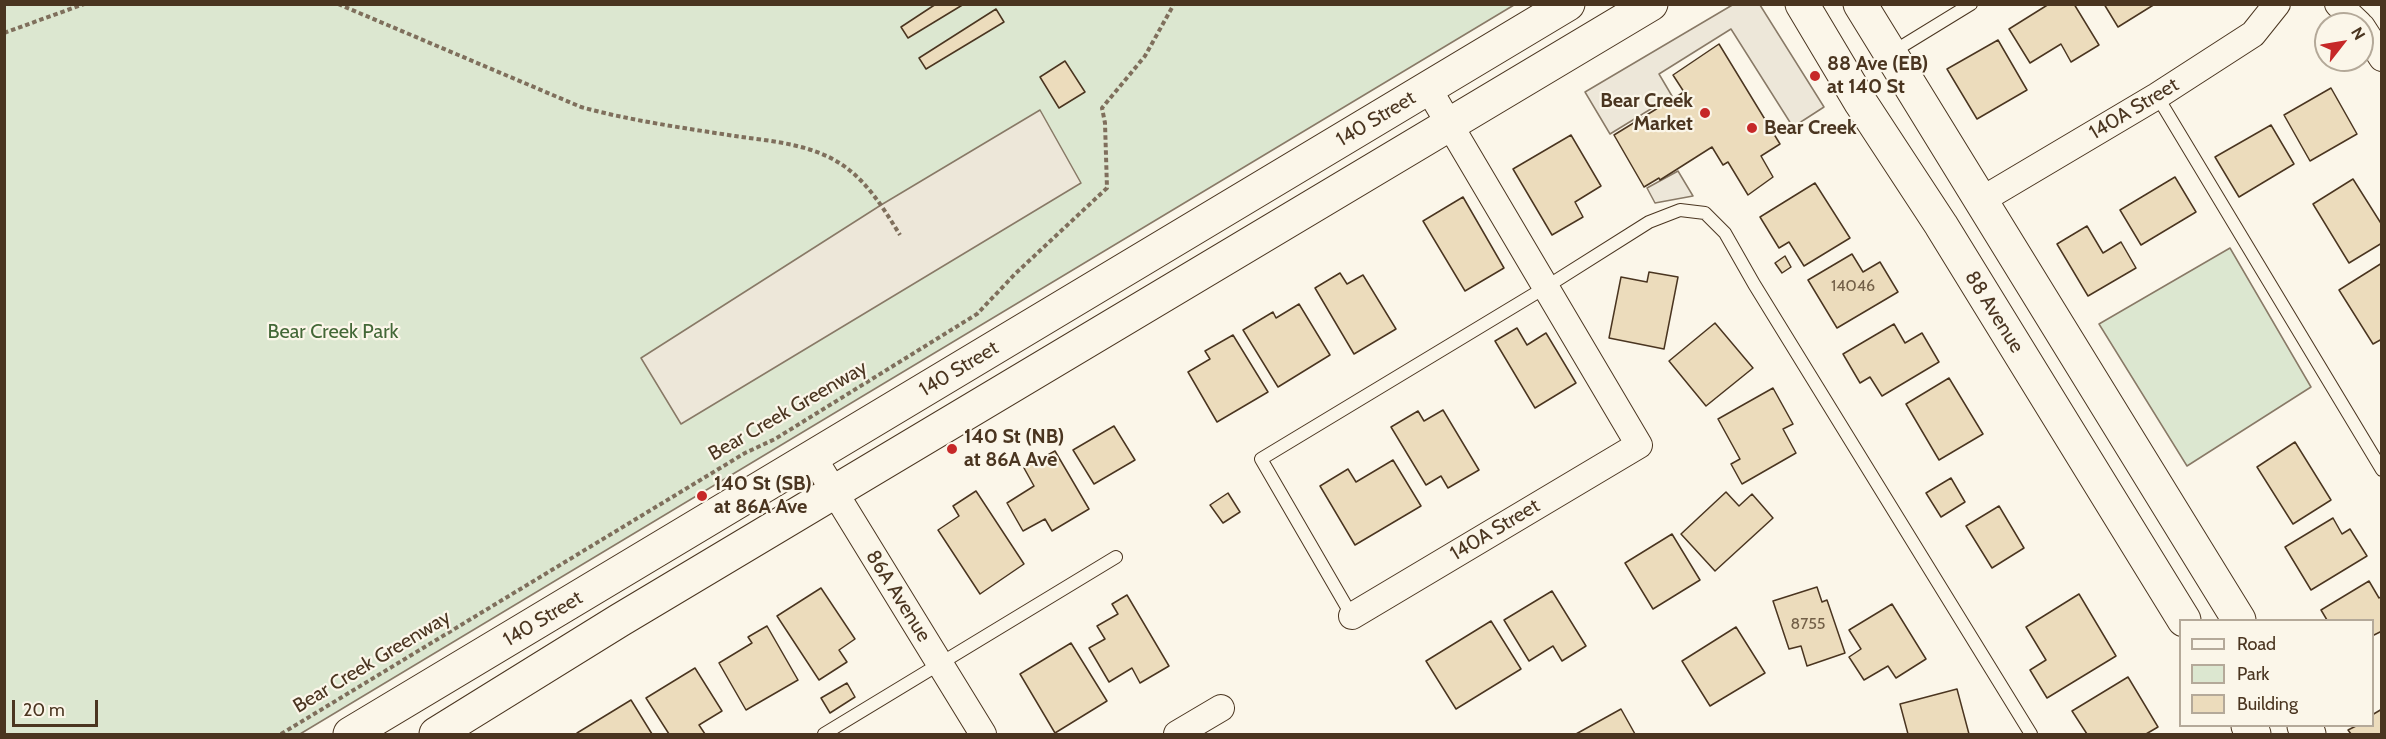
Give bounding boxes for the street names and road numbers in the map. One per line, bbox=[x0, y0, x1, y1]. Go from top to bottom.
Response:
street label: 140A Street bbox=[2085, 73, 2183, 145]
street label: 140 Street bbox=[1332, 86, 1420, 152]
street label: 88 Avenue bbox=[1959, 267, 2029, 357]
street label: 140 Street bbox=[915, 336, 1003, 402]
street label: Bear Creek Greenway bbox=[704, 356, 872, 466]
street label: 140A Street bbox=[1446, 494, 1544, 566]
street label: 86A Avenue bbox=[860, 546, 936, 646]
street label: 140 Street bbox=[499, 586, 587, 652]
street label: Bear Creek Greenway bbox=[289, 606, 455, 718]

